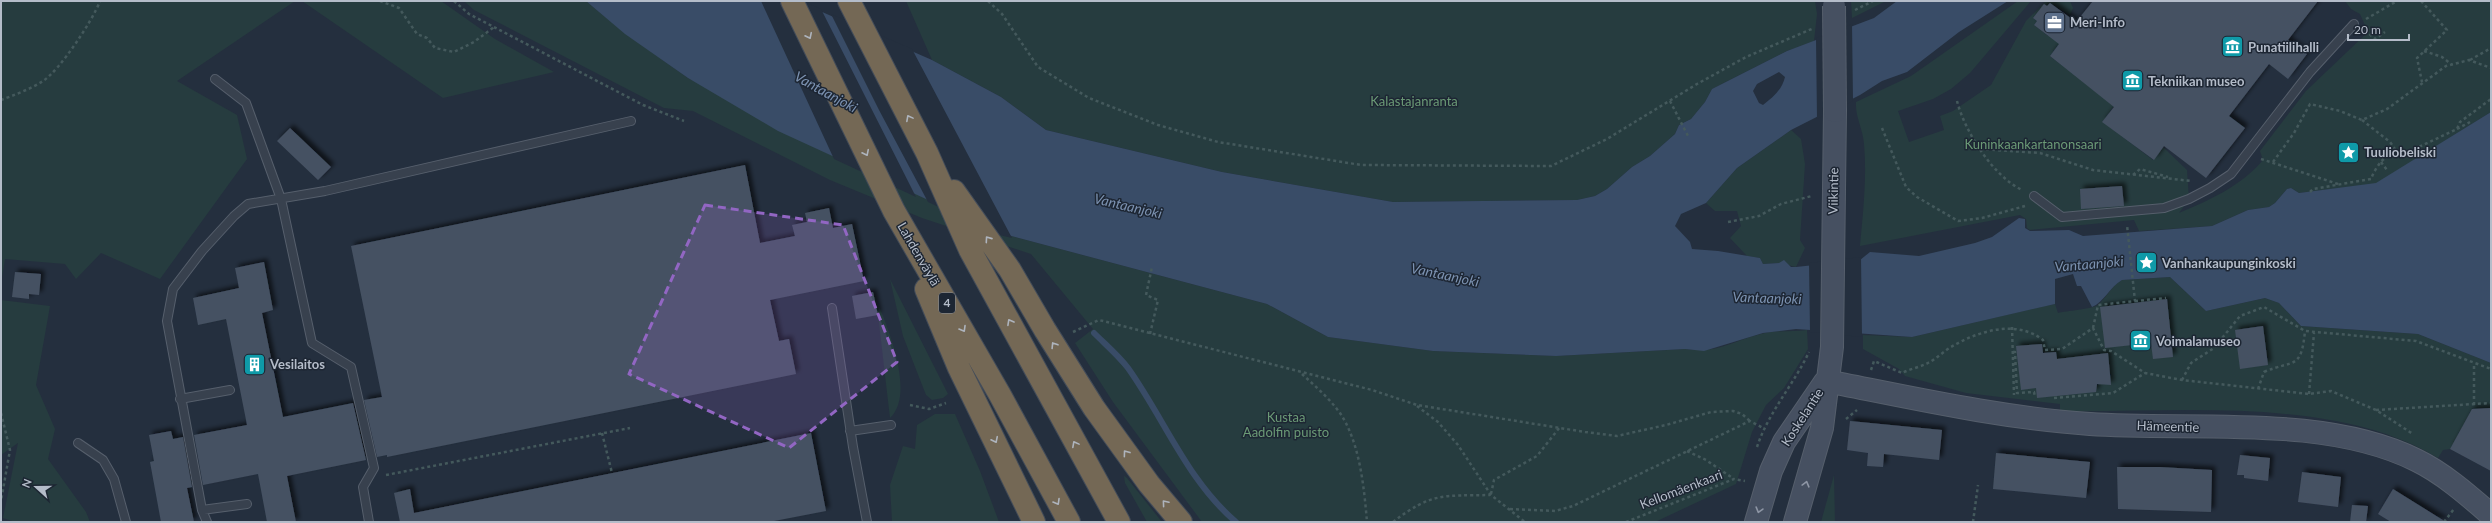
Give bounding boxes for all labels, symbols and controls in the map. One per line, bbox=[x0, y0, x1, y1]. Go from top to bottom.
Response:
office icon: Meri-Info bbox=[2041, 9, 2067, 35]
place label: Meri-Info bbox=[2070, 14, 2125, 30]
scale bar bbox=[2348, 16, 2409, 42]
text: 20 m bbox=[2354, 22, 2381, 37]
one-way arrow bbox=[804, 32, 812, 39]
museum icon: Punatiilihalli bbox=[2219, 34, 2245, 60]
place label: Punatiilihalli bbox=[2248, 39, 2319, 55]
water label: Vantaanjoki bbox=[792, 67, 861, 116]
museum icon: Tekniikan museo bbox=[2120, 68, 2146, 94]
place label: Tekniikan museo bbox=[2148, 73, 2245, 89]
park label: Kalastajanranta bbox=[1370, 93, 1458, 109]
one-way arrow bbox=[906, 115, 914, 123]
park label: Kuninkaankartanonsaari bbox=[1964, 136, 2102, 152]
place icon: Tuuliobeliski bbox=[2335, 139, 2361, 165]
place label: Tuuliobeliski bbox=[2364, 144, 2436, 160]
one-way arrow bbox=[861, 149, 869, 156]
street label: Viikintie bbox=[1825, 167, 1841, 215]
water label: Vantaanjoki bbox=[1092, 189, 1165, 222]
street label: Lahdenväylä bbox=[894, 219, 944, 289]
one-way arrow bbox=[986, 236, 993, 243]
place icon: Vanhankaupunginkoski bbox=[2133, 250, 2159, 276]
water label: Vantaanjoki bbox=[2054, 252, 2125, 275]
place label: Vanhankaupunginkoski bbox=[2161, 255, 2296, 271]
water label: Vantaanjoki bbox=[1409, 259, 1481, 290]
water label: Vantaanjoki bbox=[1732, 288, 1803, 307]
road number: 4 bbox=[939, 293, 955, 313]
one-way arrow bbox=[1007, 319, 1014, 326]
one-way arrow bbox=[958, 325, 965, 332]
museum icon: Voimalamuseo bbox=[2127, 328, 2153, 354]
place label: Voimalamuseo bbox=[2155, 333, 2241, 349]
one-way arrow bbox=[1051, 342, 1059, 349]
building icon: Vesilaitos bbox=[241, 351, 267, 377]
place label: Vesilaitos bbox=[269, 356, 325, 372]
street label: Koskelantie bbox=[1777, 385, 1827, 449]
park label: Kustaa Aadolfin puisto bbox=[1243, 409, 1329, 440]
street label: Hämeentie bbox=[2136, 417, 2200, 435]
one-way arrow bbox=[990, 436, 997, 444]
one-way arrow bbox=[1073, 441, 1080, 448]
one-way arrow bbox=[1124, 450, 1131, 457]
street label: Kellomäenkaari bbox=[1637, 466, 1725, 512]
north arrow bbox=[16, 467, 56, 507]
text: N bbox=[19, 477, 34, 490]
one-way arrow bbox=[1801, 481, 1810, 488]
one-way arrow bbox=[1052, 498, 1060, 505]
one-way arrow bbox=[1162, 500, 1169, 508]
one-way arrow bbox=[1755, 506, 1764, 513]

